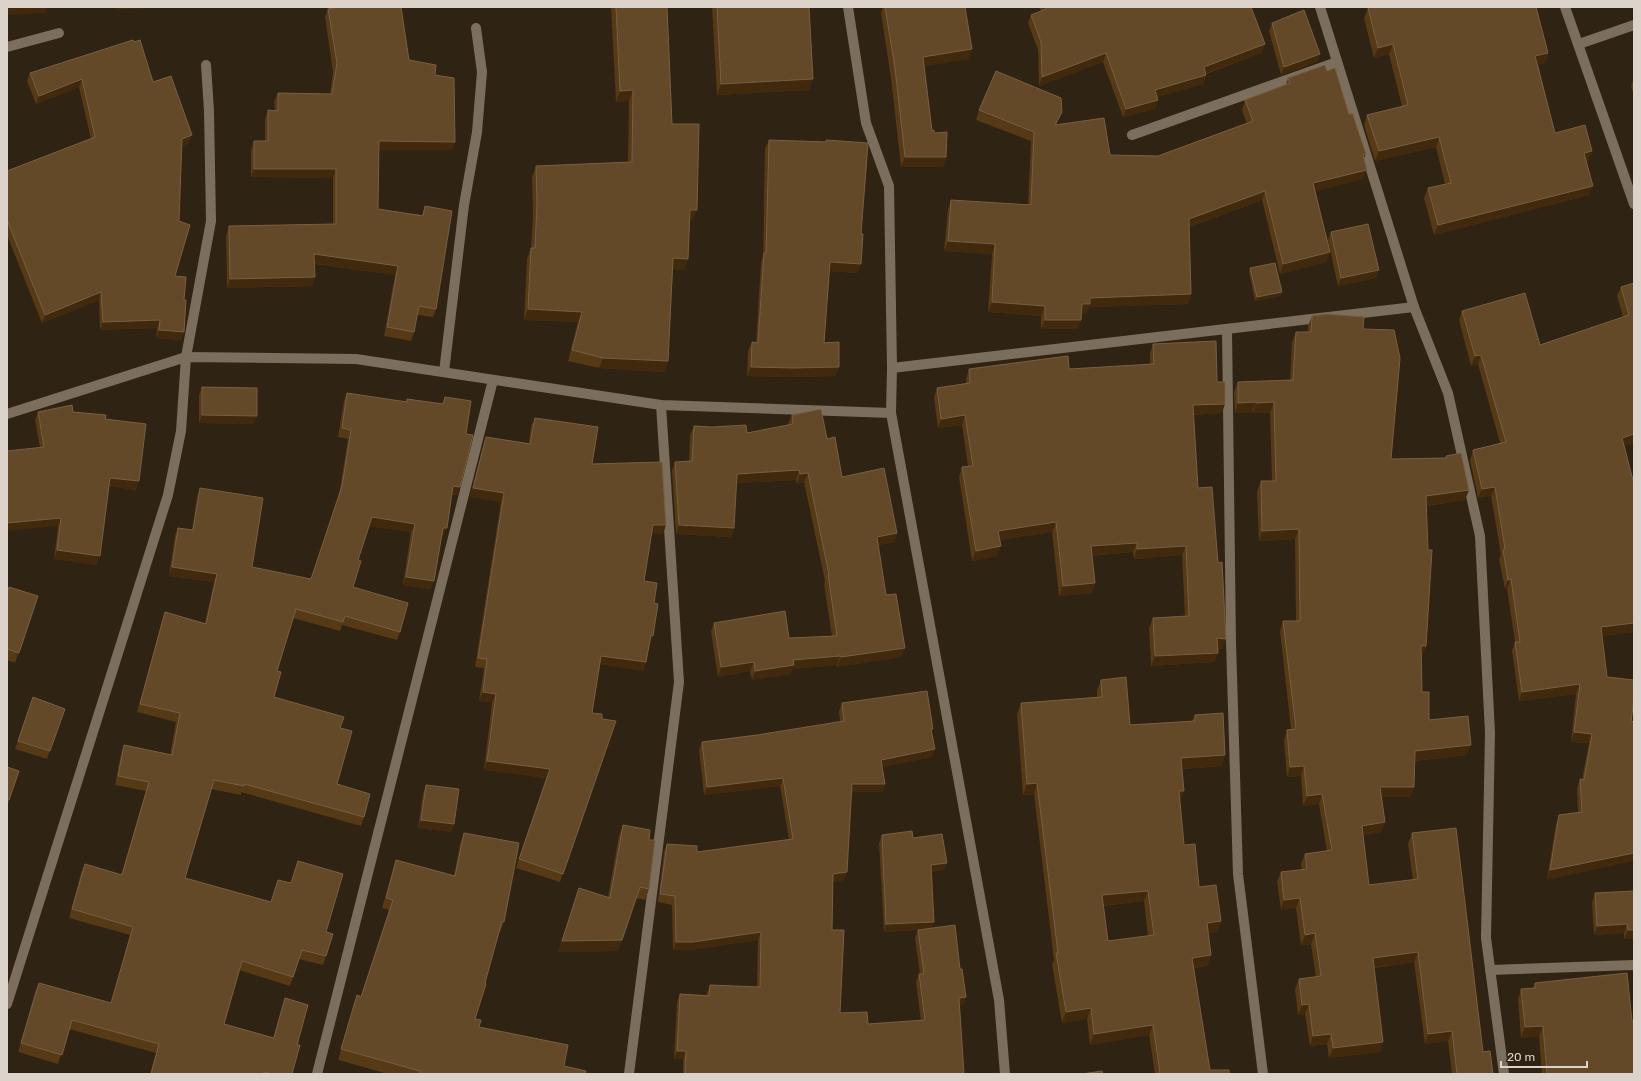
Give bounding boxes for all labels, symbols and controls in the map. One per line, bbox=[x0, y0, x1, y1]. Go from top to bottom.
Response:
scale bar bbox=[1501, 1043, 1587, 1069]
text: 20 m bbox=[1507, 1050, 1535, 1064]

